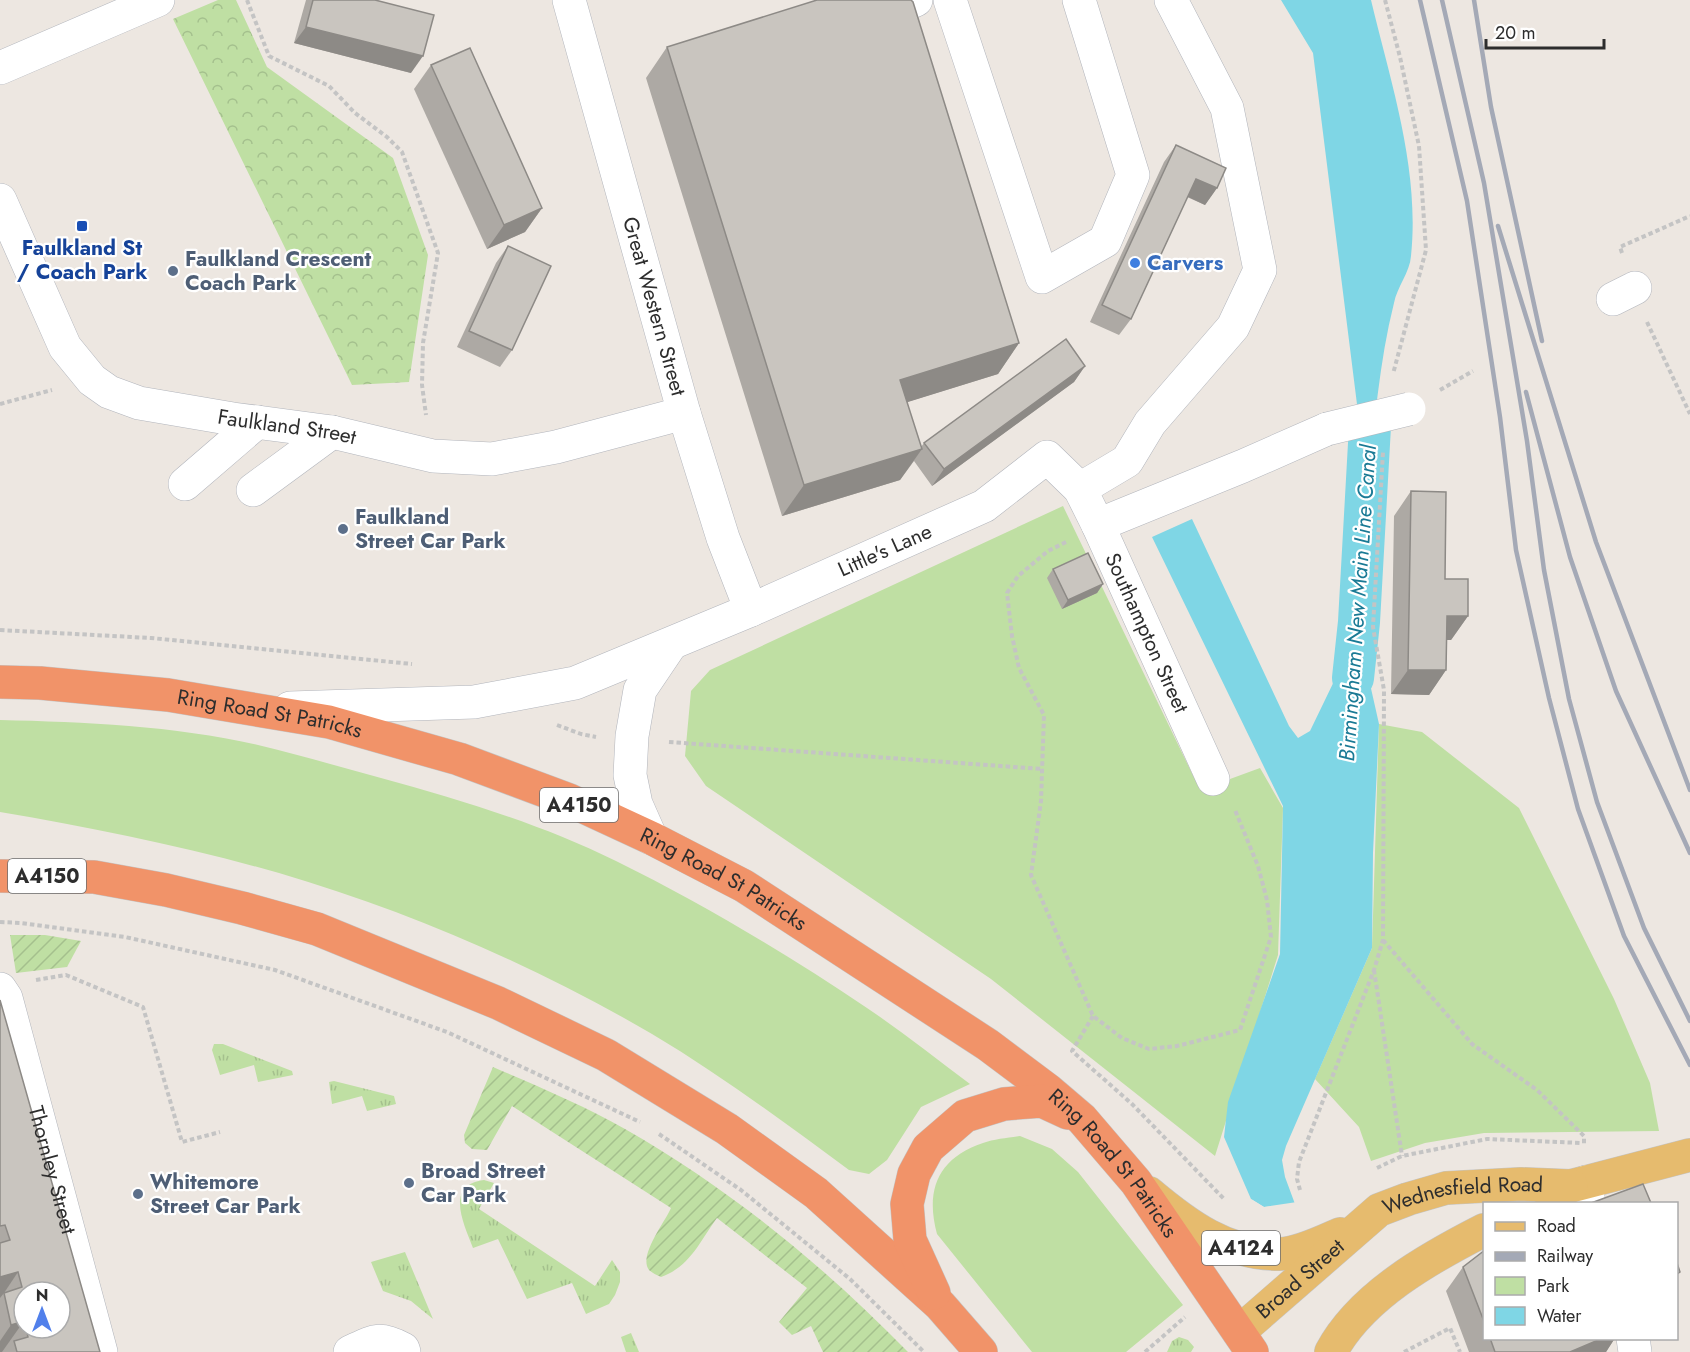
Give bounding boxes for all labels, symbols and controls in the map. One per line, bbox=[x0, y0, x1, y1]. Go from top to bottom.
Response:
scale bar bbox=[1486, 12, 1604, 50]
text: 20 m bbox=[1495, 20, 1535, 46]
street label: Great Western Street bbox=[615, 213, 693, 399]
marker: Faulkland St / Coach Park bbox=[75, 219, 89, 233]
place label: Faulkland St / Coach Park bbox=[17, 233, 147, 287]
place label: Faulkland Crescent Coach Park bbox=[185, 244, 372, 298]
place label: Carvers bbox=[1147, 248, 1224, 278]
marker: Carvers bbox=[1128, 256, 1142, 270]
marker: Faulkland Crescent Coach Park bbox=[166, 264, 180, 278]
street label: Faulkland Street bbox=[215, 402, 359, 452]
water label: Birmingham New Main Line Canal bbox=[1330, 443, 1384, 762]
place label: Faulkland Street Car Park bbox=[355, 502, 506, 556]
street label: Little's Lane bbox=[833, 516, 937, 584]
marker: Faulkland Street Car Park bbox=[336, 522, 350, 536]
street label: Southampton Street bbox=[1098, 548, 1196, 718]
street label: Ring Road St Patricks bbox=[175, 682, 366, 746]
road number: A4150 bbox=[540, 788, 618, 822]
street label: Ring Road St Patricks bbox=[635, 820, 813, 938]
road number: A4150 bbox=[8, 859, 86, 893]
street label: Ring Road St Patricks bbox=[1042, 1082, 1185, 1244]
street label: Thornley Street bbox=[21, 1103, 84, 1238]
place label: Broad Street Car Park bbox=[421, 1156, 545, 1210]
place label: Whitemore Street Car Park bbox=[150, 1167, 301, 1221]
street label: Wednesfield Road bbox=[1378, 1169, 1544, 1222]
marker: Broad Street Car Park bbox=[402, 1176, 416, 1190]
marker: Whitemore Street Car Park bbox=[131, 1187, 145, 1201]
legend bbox=[1483, 1202, 1678, 1340]
text: Road bbox=[1537, 1213, 1576, 1239]
road number: A4124 bbox=[1202, 1231, 1280, 1265]
street label: Broad Street bbox=[1249, 1232, 1351, 1326]
text: Railway bbox=[1537, 1243, 1593, 1269]
text: Park bbox=[1537, 1273, 1569, 1299]
north arrow bbox=[12, 1280, 72, 1340]
text: N bbox=[36, 1284, 48, 1307]
text: Water bbox=[1537, 1303, 1582, 1329]

